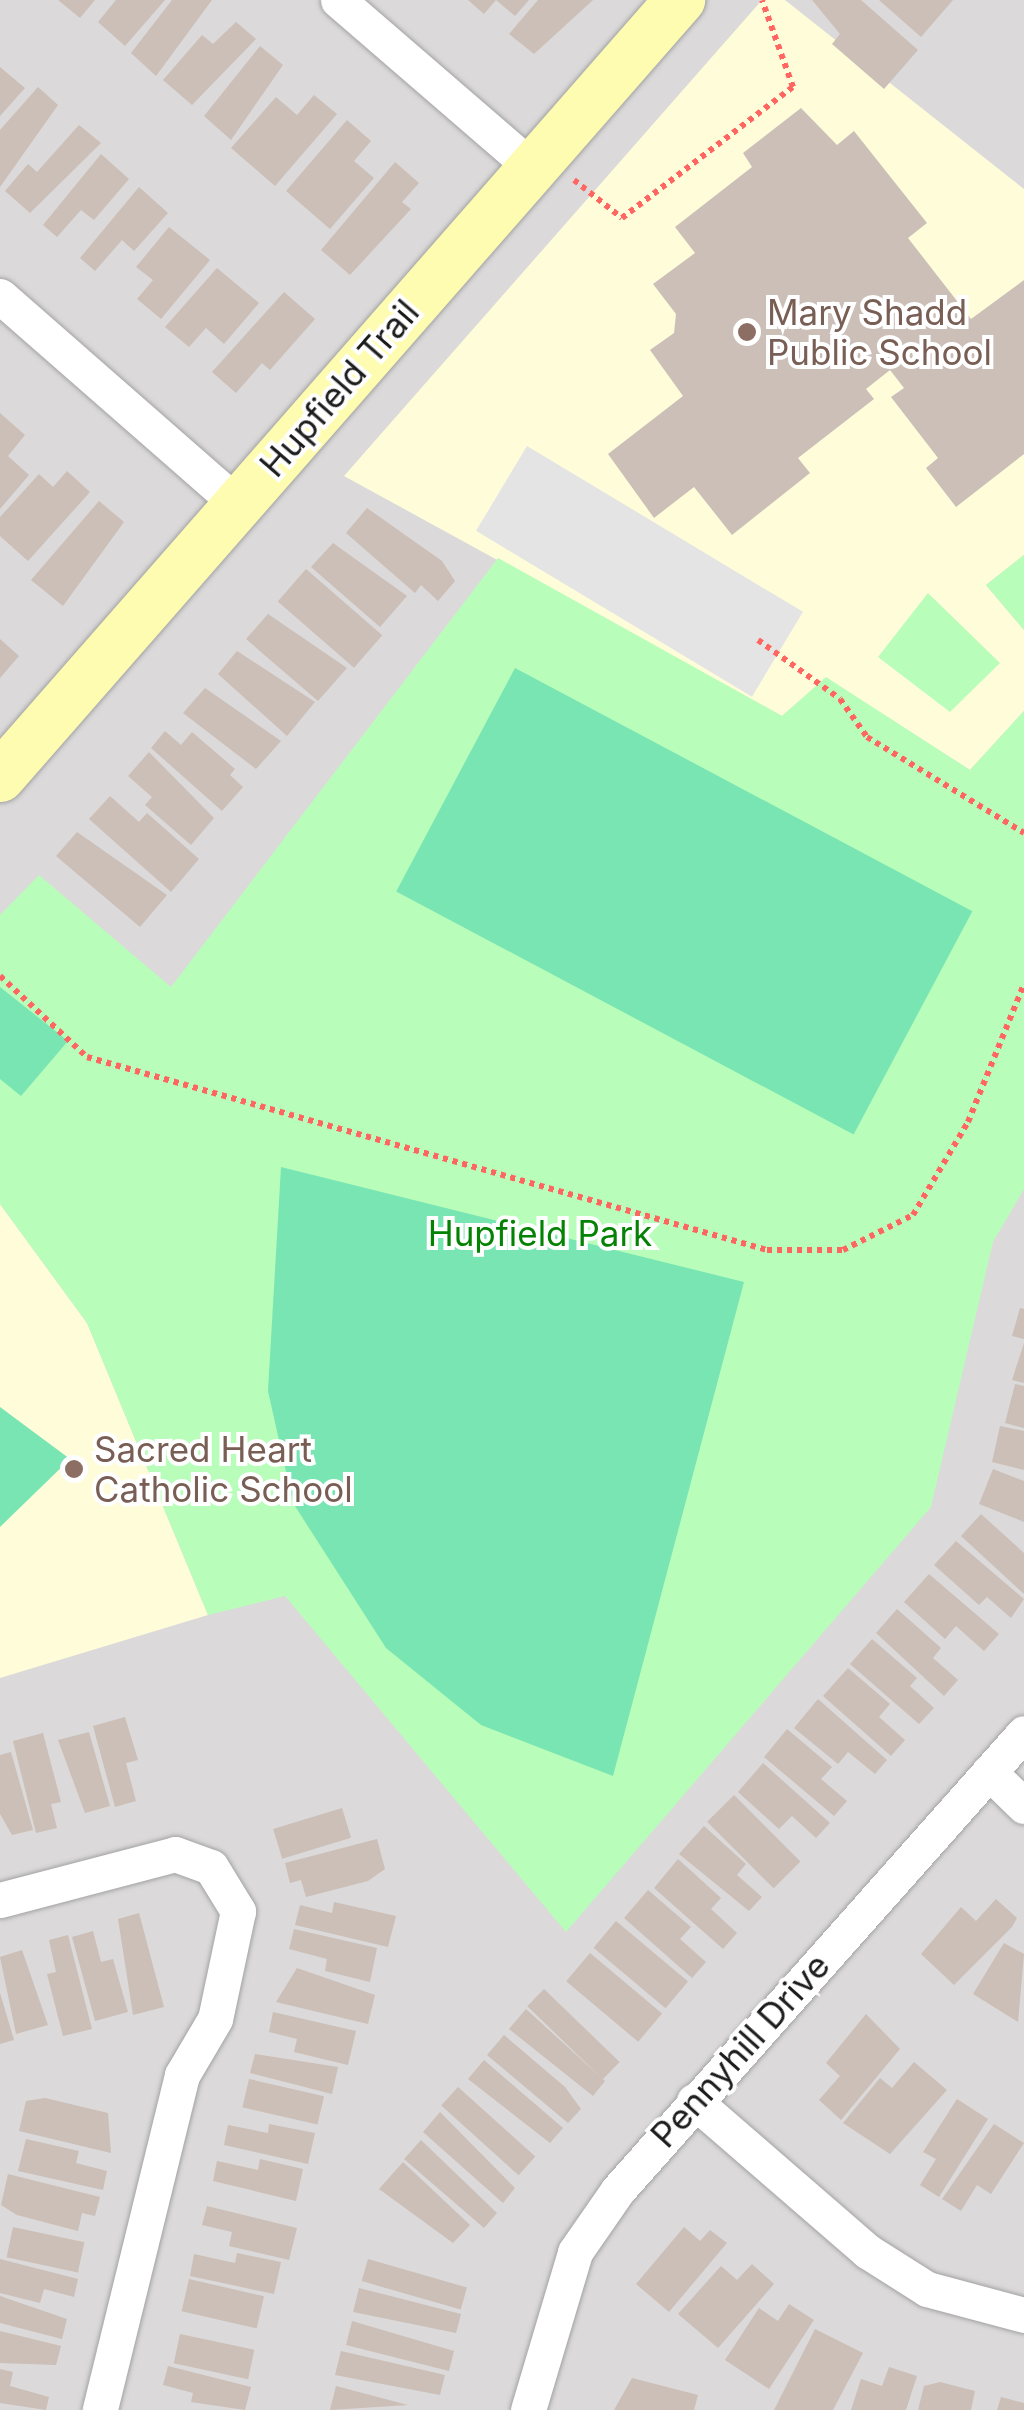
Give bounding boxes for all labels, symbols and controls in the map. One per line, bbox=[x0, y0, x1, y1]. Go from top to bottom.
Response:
street label: Hupfield Trail bbox=[251, 291, 427, 485]
place label: Mary Shadd Public School bbox=[767, 291, 992, 373]
marker: Mary Shadd Public School bbox=[736, 321, 758, 343]
park label: Hupfield Park bbox=[428, 1212, 652, 1254]
place label: Sacred Heart Catholic School bbox=[94, 1428, 353, 1510]
marker: Sacred Heart Catholic School bbox=[63, 1458, 85, 1480]
street label: Pennyhill Drive bbox=[642, 1945, 838, 2155]

